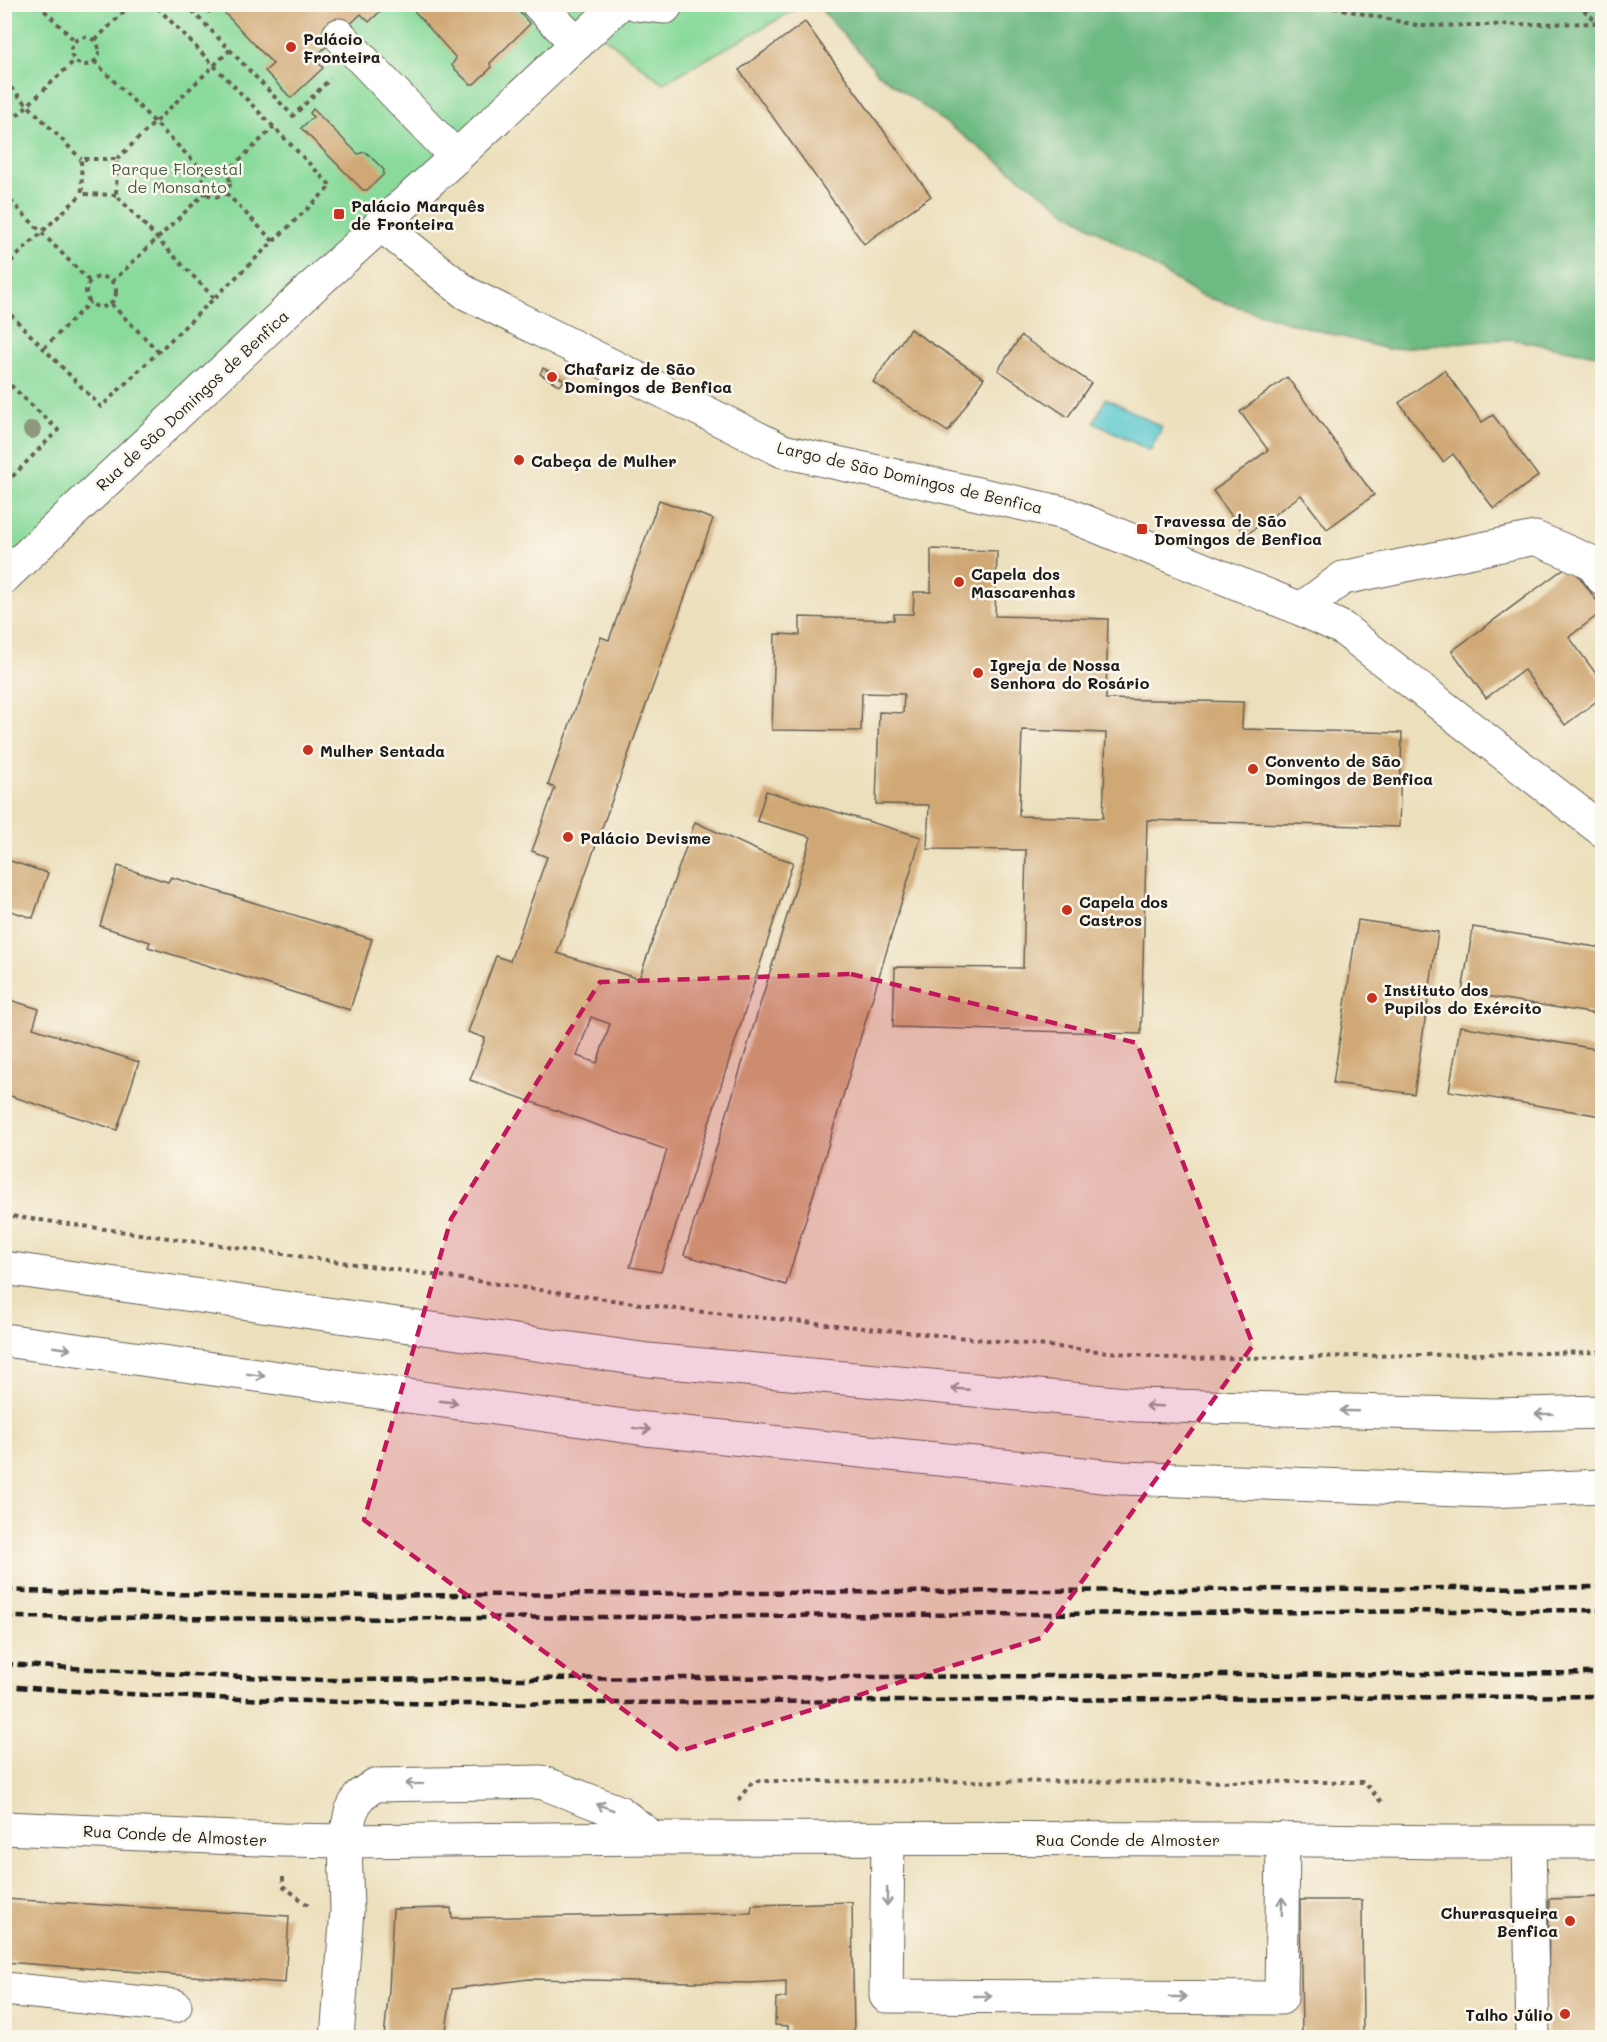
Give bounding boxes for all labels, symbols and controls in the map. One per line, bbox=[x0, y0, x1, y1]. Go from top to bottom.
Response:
place label: Palácio Fronteira bbox=[303, 28, 381, 67]
marker: Palácio Fronteira bbox=[284, 40, 298, 54]
park label: Parque Florestal de Monsanto bbox=[112, 158, 243, 197]
place label: Palácio Marquês de Fronteira bbox=[351, 195, 485, 234]
marker: Palácio Marquês de Fronteira bbox=[332, 207, 346, 221]
street label: Rua de São Domingos de Benfica bbox=[91, 305, 293, 495]
place label: Chafariz de São Domingos de Benfica bbox=[564, 358, 732, 397]
marker: Chafariz de São Domingos de Benfica bbox=[545, 370, 559, 384]
street label: Largo de São Domingos de Benfica bbox=[775, 436, 1045, 518]
place label: Cabeça de Mulher bbox=[531, 450, 677, 471]
marker: Cabeça de Mulher bbox=[512, 453, 526, 467]
place label: Travessa de São Domingos de Benfica bbox=[1154, 510, 1322, 549]
marker: Travessa de São Domingos de Benfica bbox=[1135, 522, 1149, 536]
place label: Capela dos Mascarenhas bbox=[971, 563, 1075, 602]
marker: Capela dos Mascarenhas bbox=[952, 575, 966, 589]
place label: Igreja de Nossa Senhora do Rosário bbox=[990, 654, 1150, 693]
marker: Igreja de Nossa Senhora do Rosário bbox=[971, 666, 985, 680]
place label: Mulher Sentada bbox=[320, 740, 445, 761]
marker: Mulher Sentada bbox=[301, 743, 315, 757]
place label: Convento de São Domingos de Benfica bbox=[1265, 750, 1433, 789]
marker: Convento de São Domingos de Benfica bbox=[1246, 762, 1260, 776]
place label: Palácio Devisme bbox=[580, 827, 711, 848]
marker: Palácio Devisme bbox=[561, 830, 575, 844]
place label: Capela dos Castros bbox=[1079, 891, 1168, 930]
marker: Capela dos Castros bbox=[1060, 903, 1074, 917]
place label: Instituto dos Pupilos do Exército bbox=[1384, 979, 1542, 1018]
marker: Instituto dos Pupilos do Exército bbox=[1365, 991, 1379, 1005]
one-way arrow bbox=[52, 1343, 72, 1354]
one-way arrow bbox=[245, 1370, 265, 1381]
one-way arrow bbox=[950, 1383, 970, 1394]
one-way arrow bbox=[438, 1396, 458, 1407]
one-way arrow bbox=[1145, 1400, 1165, 1411]
one-way arrow bbox=[1340, 1405, 1360, 1417]
one-way arrow bbox=[1535, 1408, 1555, 1419]
one-way arrow bbox=[631, 1423, 651, 1434]
one-way arrow bbox=[405, 1778, 425, 1790]
one-way arrow bbox=[596, 1801, 615, 1812]
street label: Rua Conde de Almoster bbox=[82, 1820, 268, 1850]
street label: Rua Conde de Almoster bbox=[1036, 1829, 1220, 1850]
one-way arrow bbox=[881, 1886, 893, 1906]
one-way arrow bbox=[1276, 1897, 1288, 1917]
place label: Churrasqueira Benfica bbox=[1441, 1902, 1558, 1941]
marker: Churrasqueira Benfica bbox=[1563, 1914, 1577, 1928]
one-way arrow bbox=[972, 1990, 992, 2002]
one-way arrow bbox=[1167, 1992, 1187, 2003]
place label: Talho Júlio bbox=[1465, 2004, 1553, 2025]
marker: Talho Júlio bbox=[1558, 2007, 1572, 2021]

